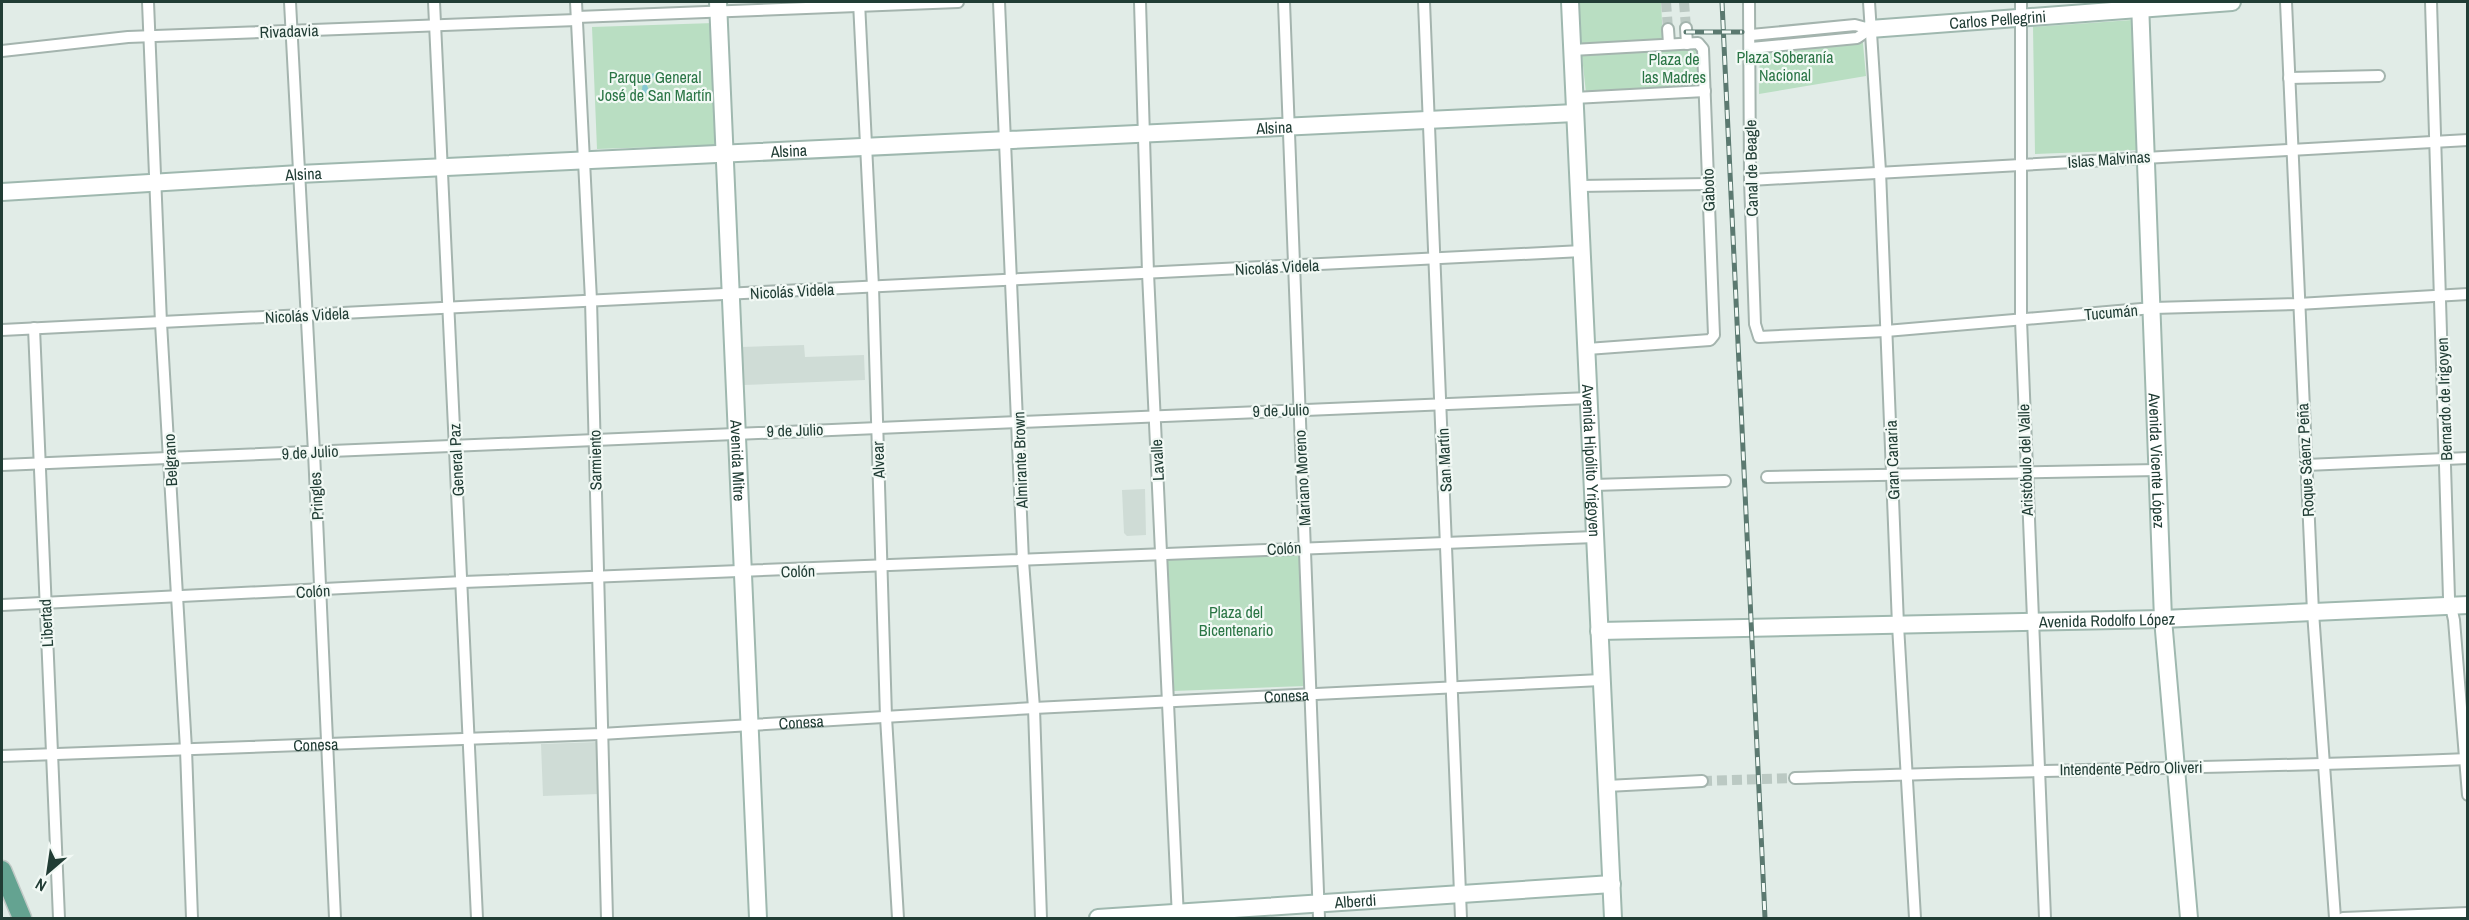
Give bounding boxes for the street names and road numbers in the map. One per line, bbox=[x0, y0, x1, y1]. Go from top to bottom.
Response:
street label: Carlos Pellegrini bbox=[1948, 5, 2047, 34]
street label: Rivadavia bbox=[259, 19, 320, 43]
street label: Alsina bbox=[1255, 115, 1294, 139]
street label: Canal de Beagle bbox=[1739, 119, 1763, 217]
street label: Alsina bbox=[769, 139, 808, 162]
street label: Islas Malvinas bbox=[2067, 145, 2151, 173]
street label: Alsina bbox=[284, 162, 323, 186]
street label: Gaboto bbox=[1696, 168, 1720, 212]
street label: Nicolás Videla bbox=[1234, 254, 1320, 280]
street label: Nicolás Videla bbox=[749, 278, 835, 304]
street label: Tucumán bbox=[2083, 299, 2139, 325]
street label: Nicolás Videla bbox=[264, 302, 350, 328]
street label: Bernardo de Irigoyen bbox=[2431, 337, 2457, 461]
street label: Avenida Hipólito Yrigoyen bbox=[1577, 383, 1606, 537]
street label: Avenida Vicente López bbox=[2144, 392, 2171, 529]
street label: 9 de Julio bbox=[1252, 398, 1310, 422]
street label: Roque Sáenz Peña bbox=[2291, 402, 2319, 517]
street label: Aristóbulo del Valle bbox=[2012, 404, 2038, 517]
street label: Almirante Brown bbox=[1007, 411, 1033, 510]
street label: Avenida Mitre bbox=[725, 418, 751, 502]
street label: 9 de Julio bbox=[766, 418, 824, 442]
street label: Gran Canaria bbox=[1880, 419, 1904, 500]
street label: General Paz bbox=[443, 423, 469, 497]
street label: San Martín bbox=[1431, 427, 1457, 493]
street label: Mariano Moreno bbox=[1288, 429, 1316, 527]
street label: Sarmiento bbox=[583, 430, 607, 490]
street label: Belgrano bbox=[158, 433, 182, 487]
street label: Lavalle bbox=[1145, 439, 1169, 481]
street label: 9 de Julio bbox=[281, 440, 339, 464]
street label: Alvear bbox=[866, 440, 890, 480]
street label: Pringles bbox=[304, 471, 328, 521]
street label: Colón bbox=[1266, 536, 1302, 560]
street label: Colón bbox=[780, 559, 816, 583]
street label: Colón bbox=[295, 579, 331, 603]
street label: Libertad bbox=[34, 598, 58, 648]
street label: Avenida Rodolfo López bbox=[2038, 607, 2176, 633]
street label: Conesa bbox=[1263, 683, 1310, 708]
street label: Conesa bbox=[778, 710, 825, 734]
street label: Conesa bbox=[293, 733, 339, 756]
street label: Intendente Pedro Oliveri bbox=[2059, 756, 2203, 780]
street label: Alberdi bbox=[1333, 889, 1377, 913]

